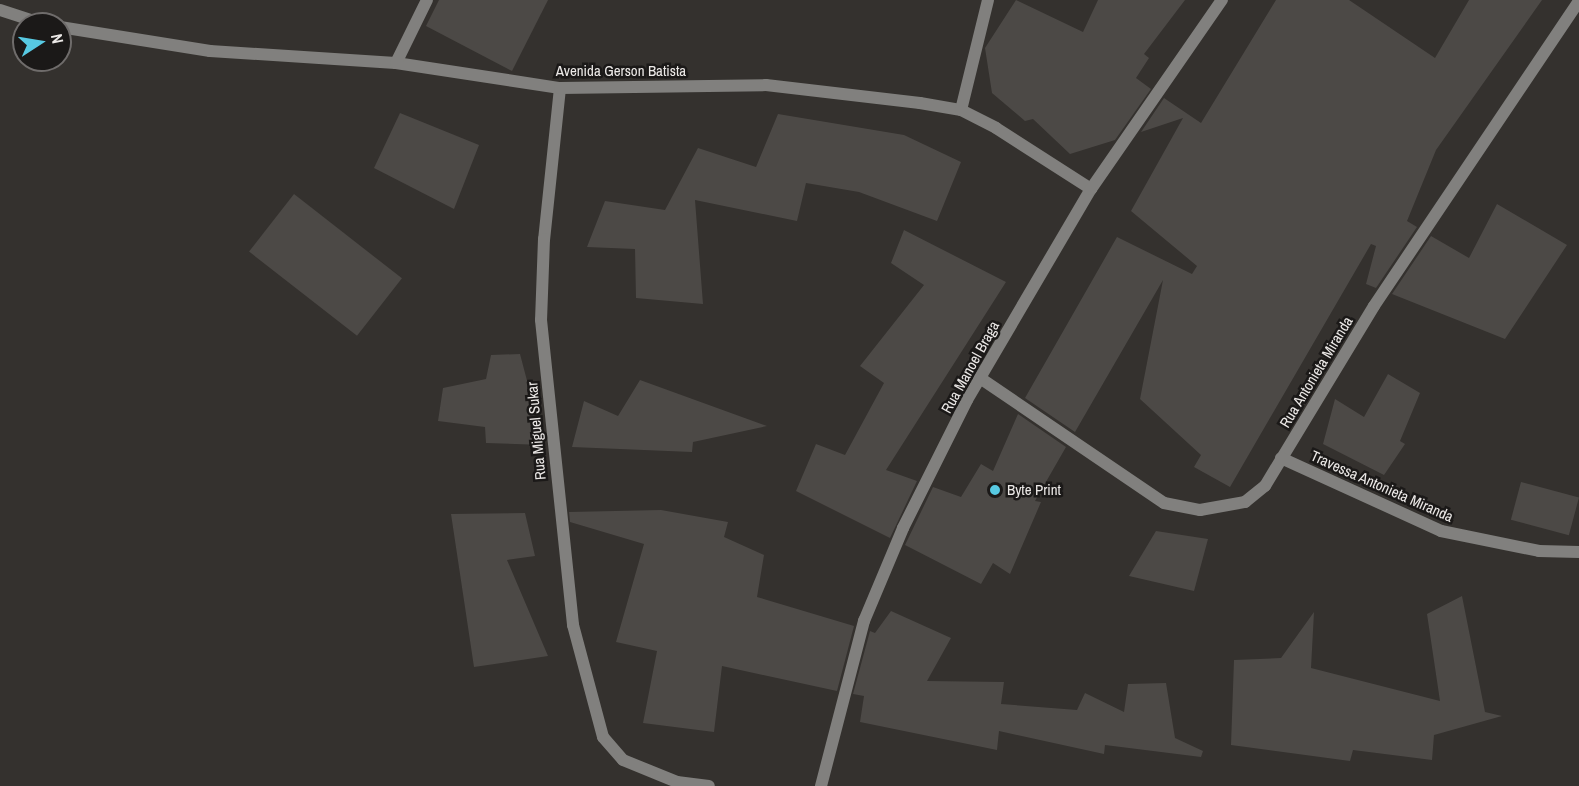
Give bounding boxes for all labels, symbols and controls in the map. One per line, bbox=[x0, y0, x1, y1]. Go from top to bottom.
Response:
north arrow bbox=[12, 12, 72, 72]
text: N bbox=[46, 32, 69, 46]
street label: Avenida Gerson Batista bbox=[556, 62, 686, 80]
street label: Rua Antonieta Miranda bbox=[1276, 313, 1356, 431]
street label: Rua Manoel Braga bbox=[937, 318, 1003, 416]
street label: Rua Miguel Sukar bbox=[523, 381, 549, 481]
street label: Travessa Antonieta Miranda bbox=[1308, 446, 1456, 526]
place label: Byte Print bbox=[1007, 481, 1061, 499]
marker: Byte Print bbox=[988, 483, 1002, 497]

